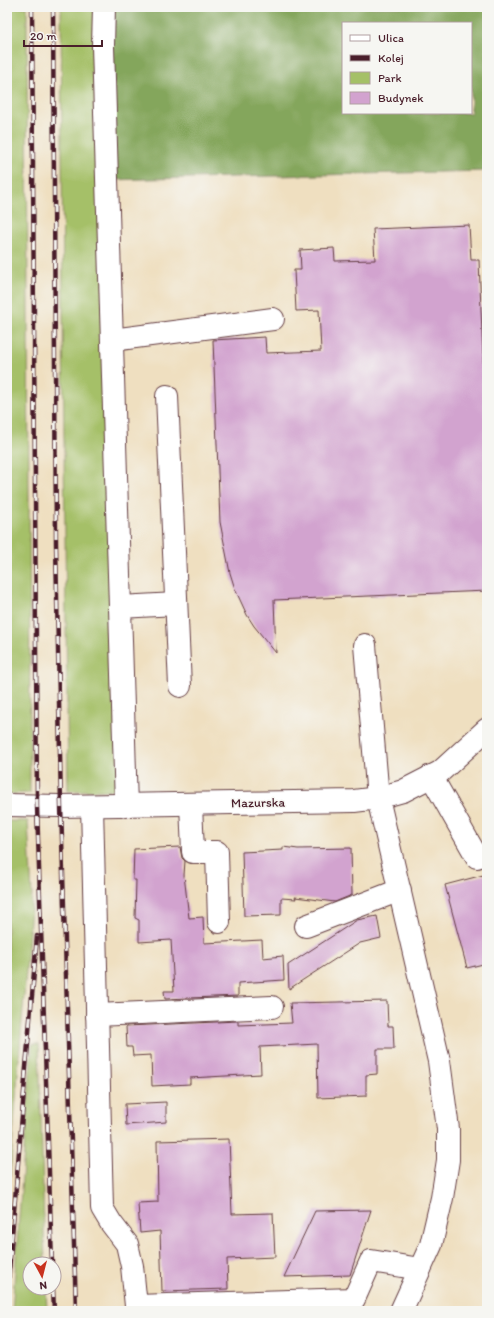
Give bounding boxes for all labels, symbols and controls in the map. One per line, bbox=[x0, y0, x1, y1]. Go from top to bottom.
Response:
scale bar bbox=[24, 22, 102, 48]
legend bbox=[342, 22, 472, 114]
text: 20 m bbox=[30, 29, 57, 43]
text: Ulica bbox=[378, 31, 404, 45]
text: Kolej bbox=[378, 51, 404, 65]
text: Park bbox=[378, 71, 402, 85]
text: Budynek bbox=[378, 91, 424, 105]
street label: Mazurska bbox=[231, 795, 286, 810]
north arrow bbox=[22, 1256, 62, 1296]
text: N bbox=[39, 1279, 48, 1292]

